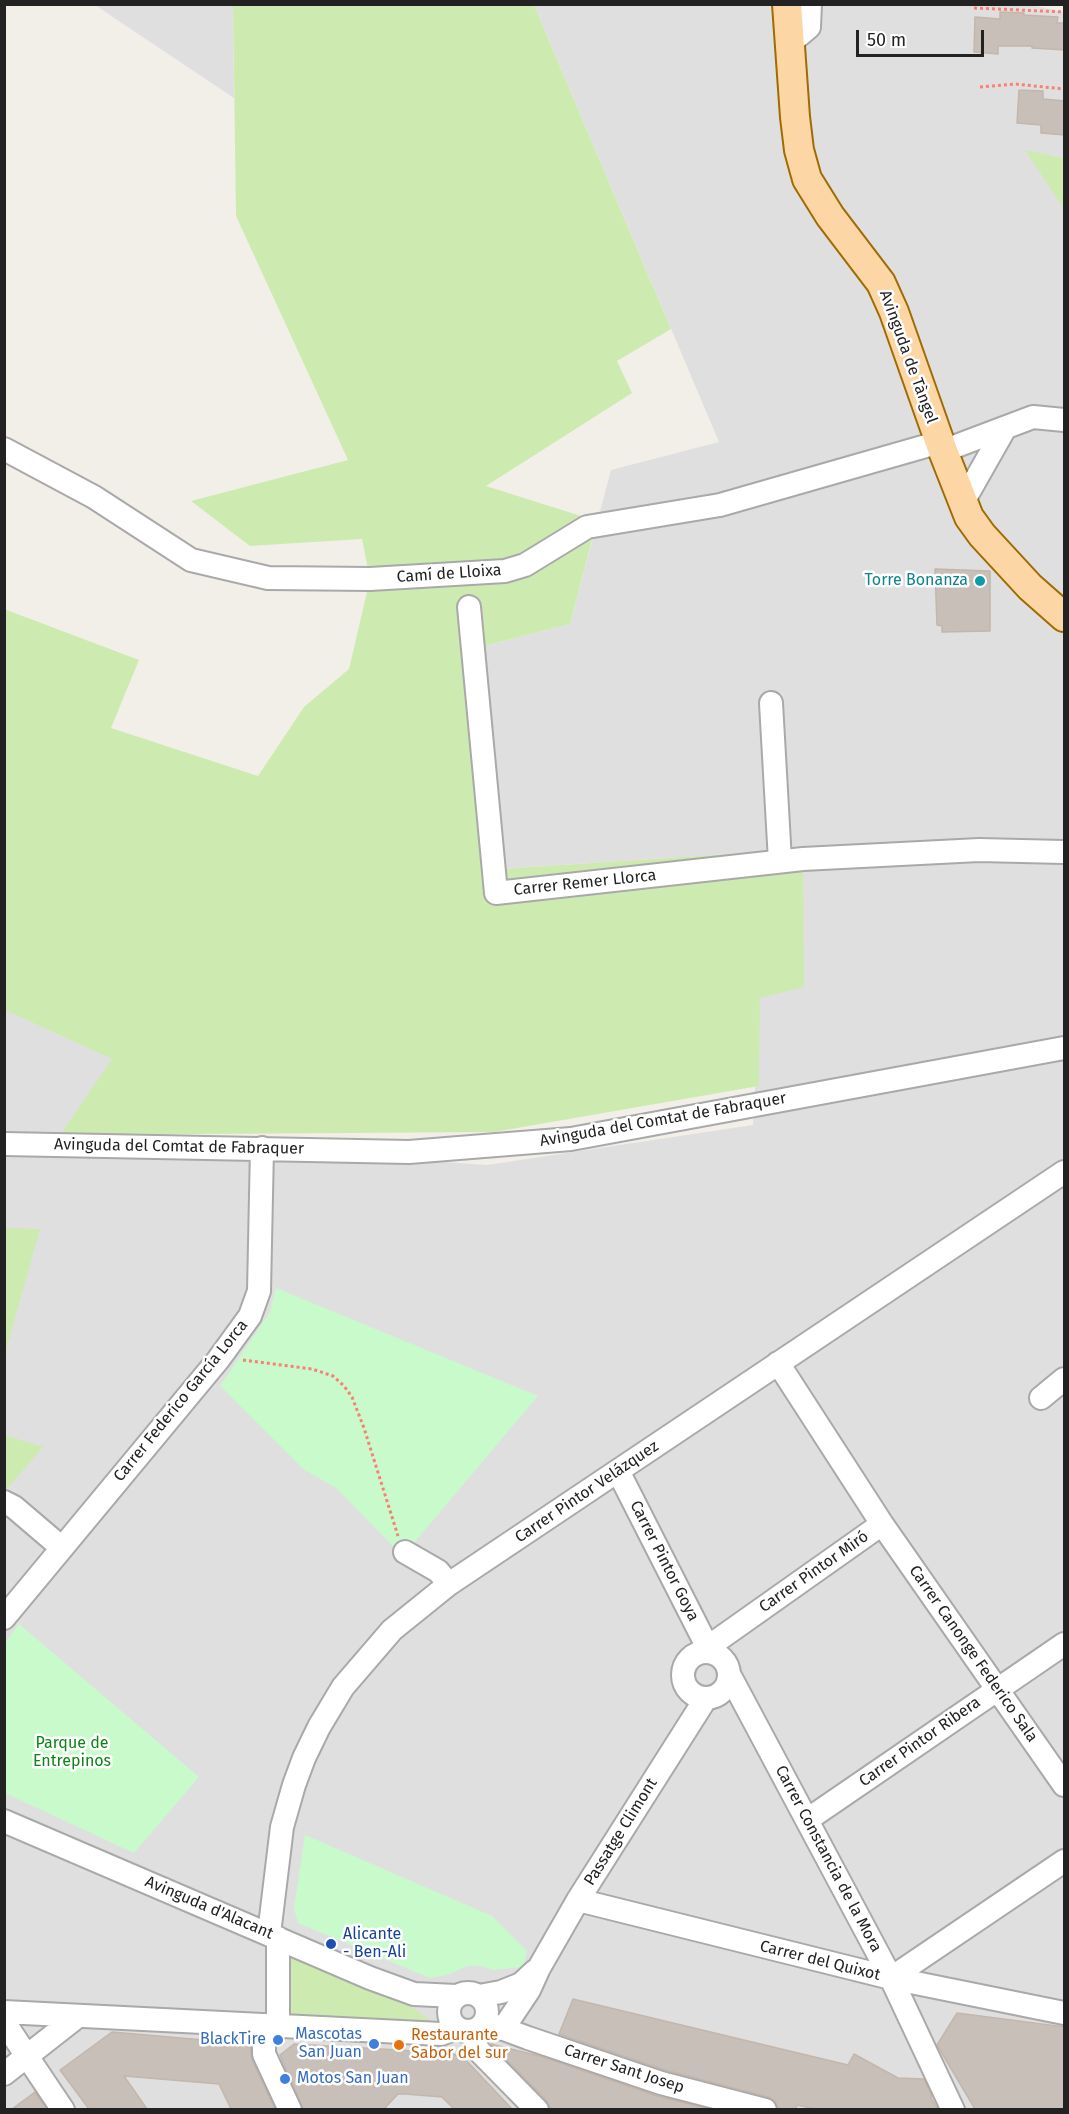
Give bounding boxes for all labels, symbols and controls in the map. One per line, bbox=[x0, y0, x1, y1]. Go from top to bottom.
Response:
scale bar bbox=[859, 18, 986, 56]
text: 50 m bbox=[867, 29, 906, 51]
street label: Avinguda de Tàngel bbox=[875, 288, 941, 426]
street label: Camí de Lloixa bbox=[396, 561, 502, 587]
place label: Torre Bonanza bbox=[864, 571, 968, 591]
marker: Torre Bonanza bbox=[973, 574, 987, 588]
street label: Carrer Remer Llorca bbox=[513, 866, 657, 900]
street label: Avinguda del Comtat de Fabraquer bbox=[538, 1089, 788, 1151]
street label: Avinguda del Comtat de Fabraquer bbox=[54, 1135, 304, 1159]
street label: Carrer Federico García Lorca bbox=[110, 1316, 252, 1486]
street label: Carrer Pintor Velázquez bbox=[512, 1437, 662, 1547]
street label: Carrer Pintor Goya bbox=[625, 1498, 703, 1624]
street label: Carrer Pintor Miró bbox=[756, 1527, 872, 1617]
street label: Carrer Canonge Federico Sala bbox=[904, 1562, 1042, 1746]
street label: Carrer Pintor Ribera bbox=[856, 1693, 984, 1791]
park label: Parque de Entrepinos bbox=[33, 1734, 111, 1772]
street label: Carrer Constancia de la Mora bbox=[771, 1762, 885, 1956]
street label: Passatge Climont bbox=[580, 1775, 662, 1889]
street label: Avinguda d'Alacant bbox=[142, 1872, 276, 1944]
place label: Alicante - Ben-Ali bbox=[343, 1925, 406, 1963]
marker: Alicante - Ben-Ali bbox=[324, 1937, 338, 1951]
street label: Carrer del Quixot bbox=[758, 1937, 882, 1985]
place label: Mascotas San Juan bbox=[295, 2025, 362, 2063]
place label: Restaurante Sabor del sur bbox=[411, 2026, 508, 2064]
place label: BlackTire bbox=[200, 2030, 266, 2050]
marker: BlackTire bbox=[271, 2033, 285, 2047]
marker: Mascotas San Juan bbox=[367, 2037, 381, 2051]
marker: Restaurante Sabor del sur bbox=[392, 2038, 406, 2052]
street label: Carrer Sant Josep bbox=[561, 2041, 687, 2097]
place label: Motos San Juan bbox=[297, 2069, 409, 2089]
marker: Motos San Juan bbox=[278, 2072, 292, 2086]

